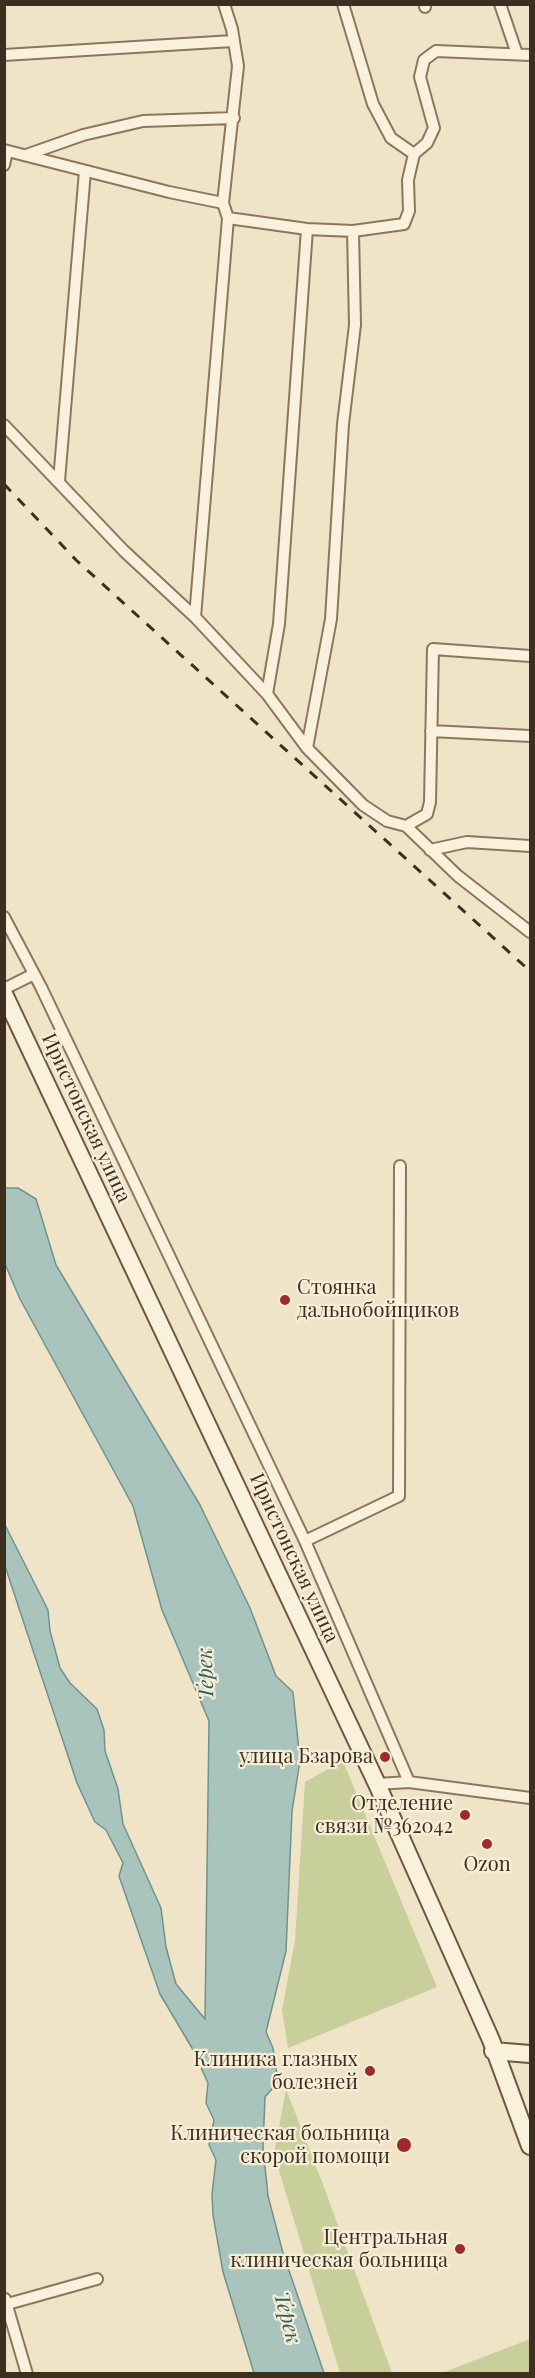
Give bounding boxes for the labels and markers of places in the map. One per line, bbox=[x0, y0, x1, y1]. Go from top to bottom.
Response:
place label: Стоянка дальнобойщиков bbox=[297, 1276, 459, 1323]
marker: Стоянка дальнобойщиков bbox=[278, 1293, 292, 1307]
place label: улица Бзарова bbox=[239, 1745, 373, 1769]
marker: улица Бзарова bbox=[378, 1750, 392, 1764]
place label: Отделение связи №362042 bbox=[315, 1792, 453, 1839]
marker: Отделение связи №362042 bbox=[458, 1808, 472, 1822]
marker: Ozon bbox=[480, 1837, 494, 1851]
place label: Ozon bbox=[463, 1853, 511, 1877]
place label: Клиника глазных болезней bbox=[193, 2048, 358, 2095]
marker: Клиника глазных болезней bbox=[363, 2064, 377, 2078]
place label: Клиническая больница скорой помощи bbox=[170, 2122, 390, 2169]
marker: Клиническая больница скорой помощи bbox=[395, 2136, 413, 2154]
place label: Центральная клиническая больница bbox=[230, 2226, 448, 2273]
marker: Центральная клиническая больница bbox=[453, 2242, 467, 2256]

